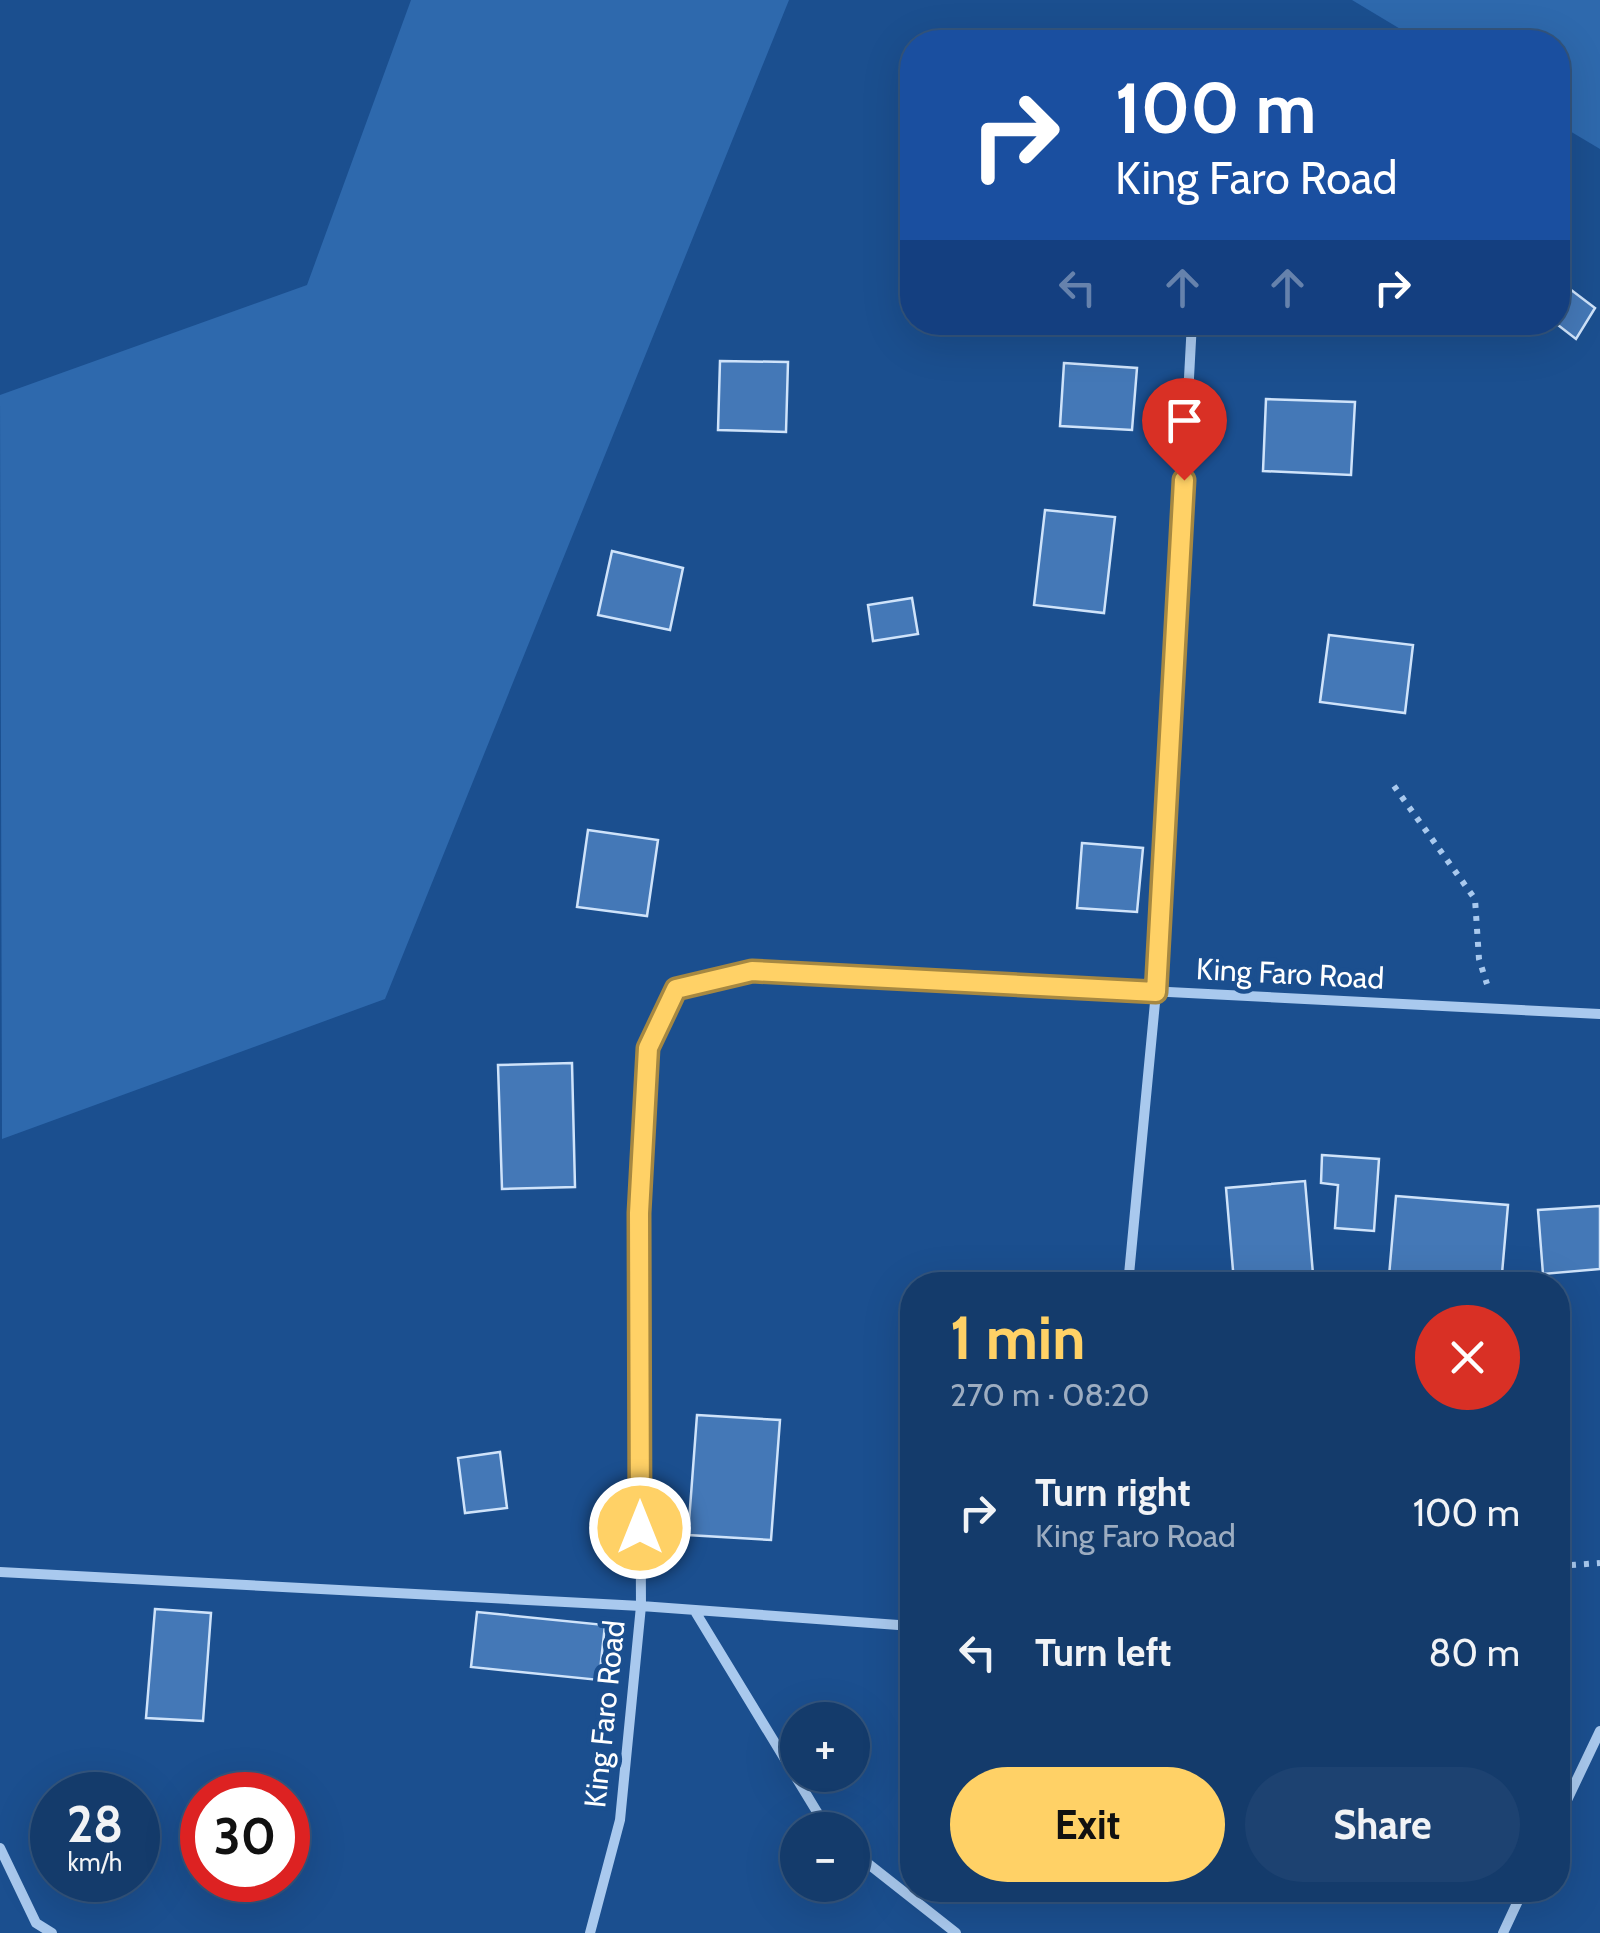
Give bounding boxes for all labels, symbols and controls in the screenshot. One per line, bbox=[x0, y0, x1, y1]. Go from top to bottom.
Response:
text: 100 m bbox=[1115, 65, 1316, 151]
icon: right bbox=[950, 70, 1080, 200]
text: King Faro Road bbox=[1115, 151, 1397, 205]
icon: left bbox=[1050, 260, 1105, 315]
icon: ahead bbox=[1155, 260, 1210, 315]
icon: ahead bbox=[1260, 260, 1315, 315]
icon: right bbox=[1365, 260, 1420, 315]
pin bbox=[1142, 378, 1227, 481]
icon: arrive bbox=[1157, 393, 1212, 448]
street label: King Faro Road bbox=[1195, 950, 1385, 997]
text: 1 min bbox=[950, 1301, 1085, 1374]
button: close bbox=[1415, 1305, 1520, 1410]
text: 270 m · 08:20 bbox=[950, 1375, 1150, 1414]
text: Turn right bbox=[1035, 1469, 1191, 1516]
position arrow bbox=[588, 1476, 692, 1580]
icon: right bbox=[950, 1485, 1005, 1540]
text: 100 m bbox=[1413, 1489, 1520, 1536]
text: King Faro Road bbox=[1035, 1516, 1236, 1555]
street label: King Faro Road bbox=[576, 1618, 633, 1810]
icon: left bbox=[950, 1625, 1005, 1680]
text: Turn left bbox=[1035, 1629, 1171, 1676]
text: 80 m bbox=[1429, 1629, 1520, 1676]
map controls bbox=[780, 1702, 870, 1902]
button: + bbox=[780, 1702, 870, 1792]
button: Exit bbox=[950, 1767, 1225, 1882]
button: Share bbox=[1245, 1767, 1520, 1882]
speed limit sign: 30 bbox=[180, 1772, 310, 1902]
text: 28 bbox=[67, 1794, 123, 1855]
button: − bbox=[780, 1812, 870, 1902]
text: km/h bbox=[68, 1847, 122, 1877]

